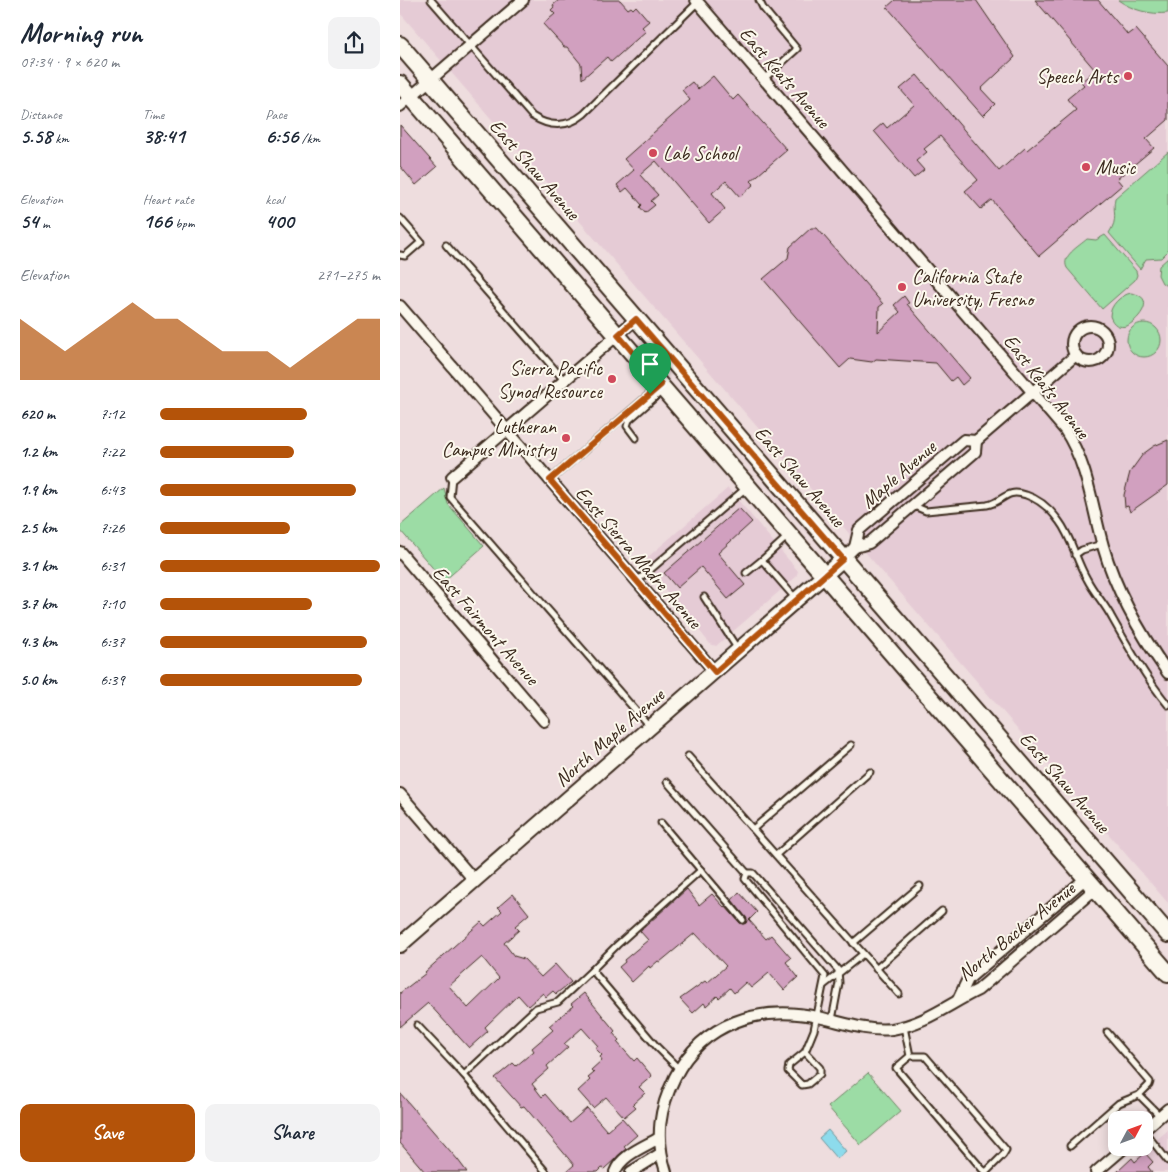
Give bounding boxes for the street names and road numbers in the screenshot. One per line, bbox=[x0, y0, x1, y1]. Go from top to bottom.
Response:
street label: East Keats Avenue bbox=[734, 22, 836, 134]
street label: East Shaw Avenue bbox=[484, 114, 586, 226]
street label: East Keats Avenue bbox=[998, 329, 1096, 445]
street label: East Shaw Avenue bbox=[749, 421, 851, 533]
street label: Maple Avenue bbox=[856, 434, 942, 514]
street label: East Sierra Madre Avenue bbox=[570, 481, 708, 635]
street label: East Fairmont Avenue bbox=[427, 560, 545, 691]
street label: North Maple Avenue bbox=[549, 682, 671, 792]
street label: East Shaw Avenue bbox=[1014, 727, 1116, 839]
street label: North Backer Avenue bbox=[953, 875, 1081, 986]

